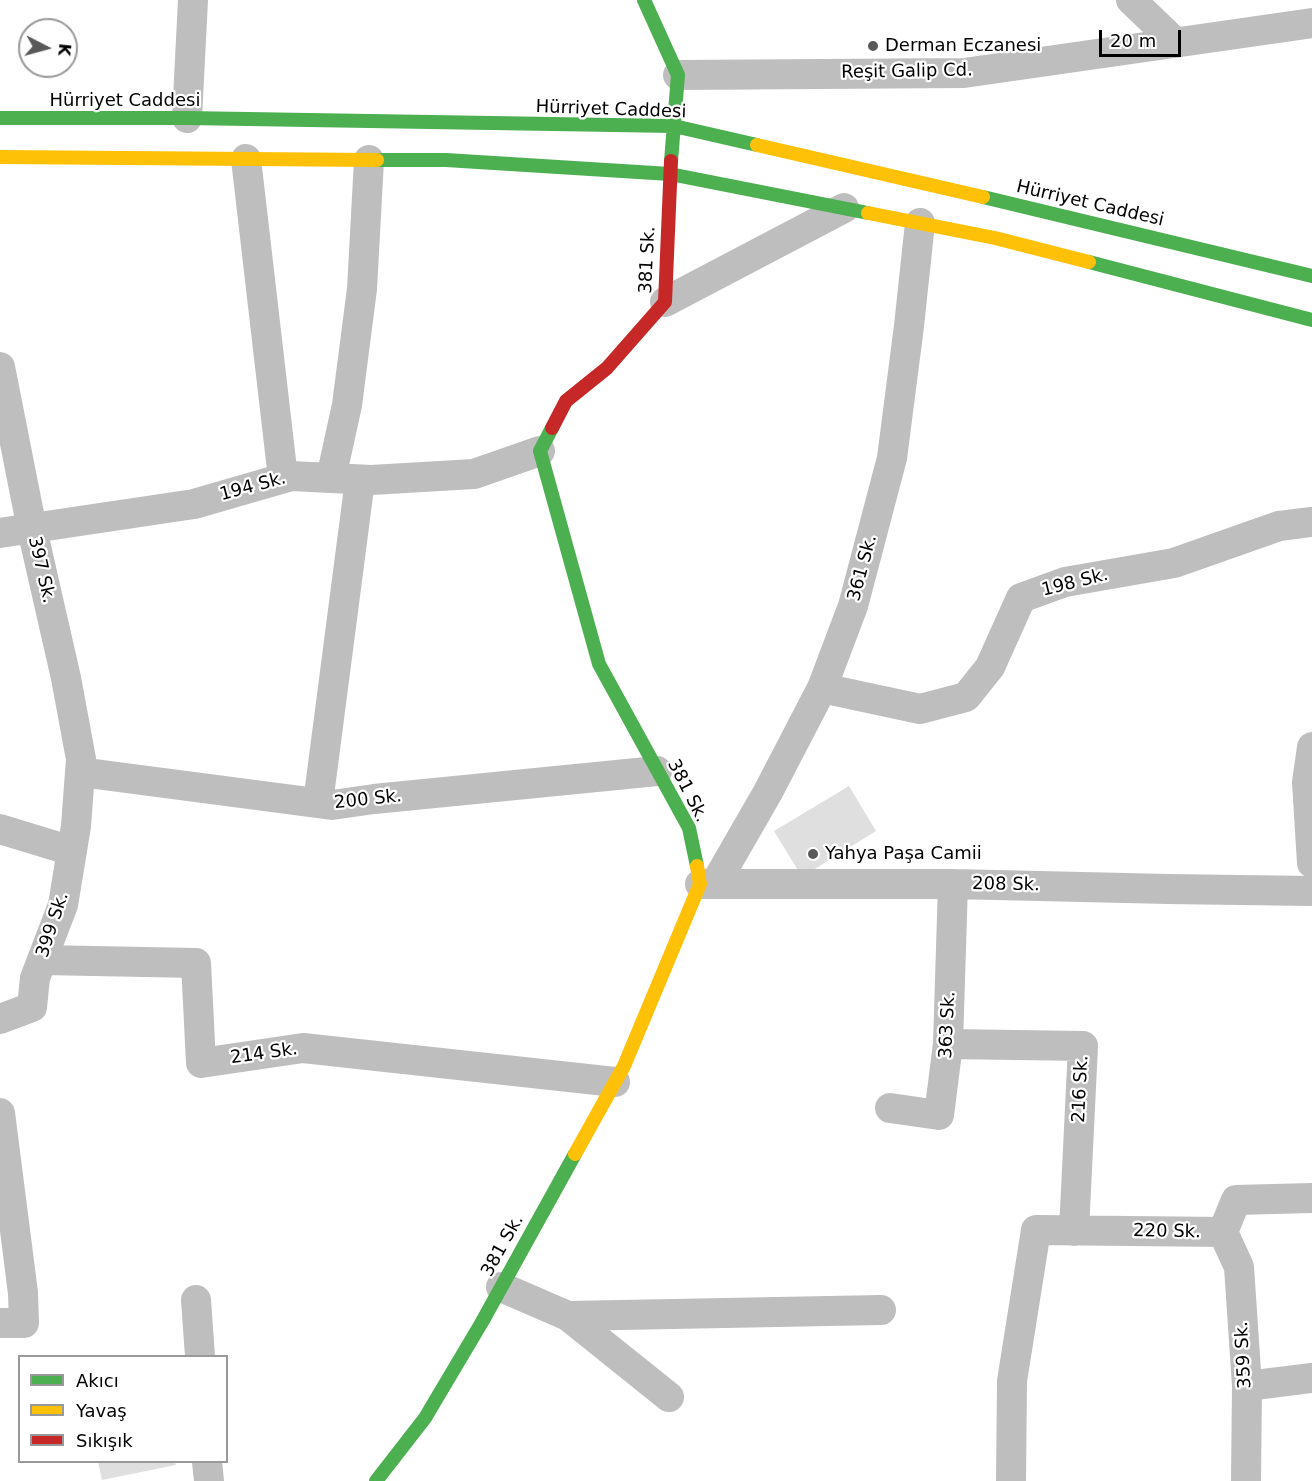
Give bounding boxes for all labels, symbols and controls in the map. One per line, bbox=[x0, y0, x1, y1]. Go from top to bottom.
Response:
north arrow bbox=[18, 18, 78, 78]
scale bar bbox=[1102, 18, 1184, 56]
text: 20 m bbox=[1110, 30, 1156, 51]
place label: Derman Eczanesi bbox=[885, 35, 1041, 57]
marker: Derman Eczanesi bbox=[866, 39, 880, 53]
text: K bbox=[54, 43, 75, 57]
street label: Reşit Galip Cd. bbox=[841, 60, 973, 84]
street label: Hürriyet Caddesi bbox=[50, 90, 200, 112]
street label: Hürriyet Caddesi bbox=[535, 97, 687, 123]
street label: Hürriyet Caddesi bbox=[1014, 177, 1166, 231]
street label: 381 Sk. bbox=[635, 226, 661, 294]
street label: 194 Sk. bbox=[218, 468, 288, 506]
street label: 361 Sk. bbox=[844, 533, 882, 603]
street label: 397 Sk. bbox=[23, 535, 59, 605]
street label: 198 Sk. bbox=[1040, 564, 1110, 602]
street label: 381 Sk. bbox=[662, 756, 712, 826]
street label: 200 Sk. bbox=[333, 786, 403, 814]
place label: Yahya Paşa Camii bbox=[825, 843, 982, 865]
marker: Yahya Paşa Camii bbox=[806, 847, 820, 861]
street label: 208 Sk. bbox=[972, 874, 1040, 896]
street label: 399 Sk. bbox=[32, 889, 74, 961]
street label: 363 Sk. bbox=[935, 991, 961, 1059]
street label: 214 Sk. bbox=[229, 1039, 299, 1069]
street label: 216 Sk. bbox=[1068, 1055, 1094, 1123]
street label: 381 Sk. bbox=[477, 1211, 529, 1281]
street label: 220 Sk. bbox=[1133, 1221, 1201, 1243]
street label: 359 Sk. bbox=[1231, 1321, 1257, 1389]
legend bbox=[18, 1355, 228, 1463]
text: Akıcı bbox=[76, 1370, 119, 1391]
text: Yavaş bbox=[76, 1400, 127, 1421]
text: Sıkışık bbox=[76, 1430, 133, 1451]

